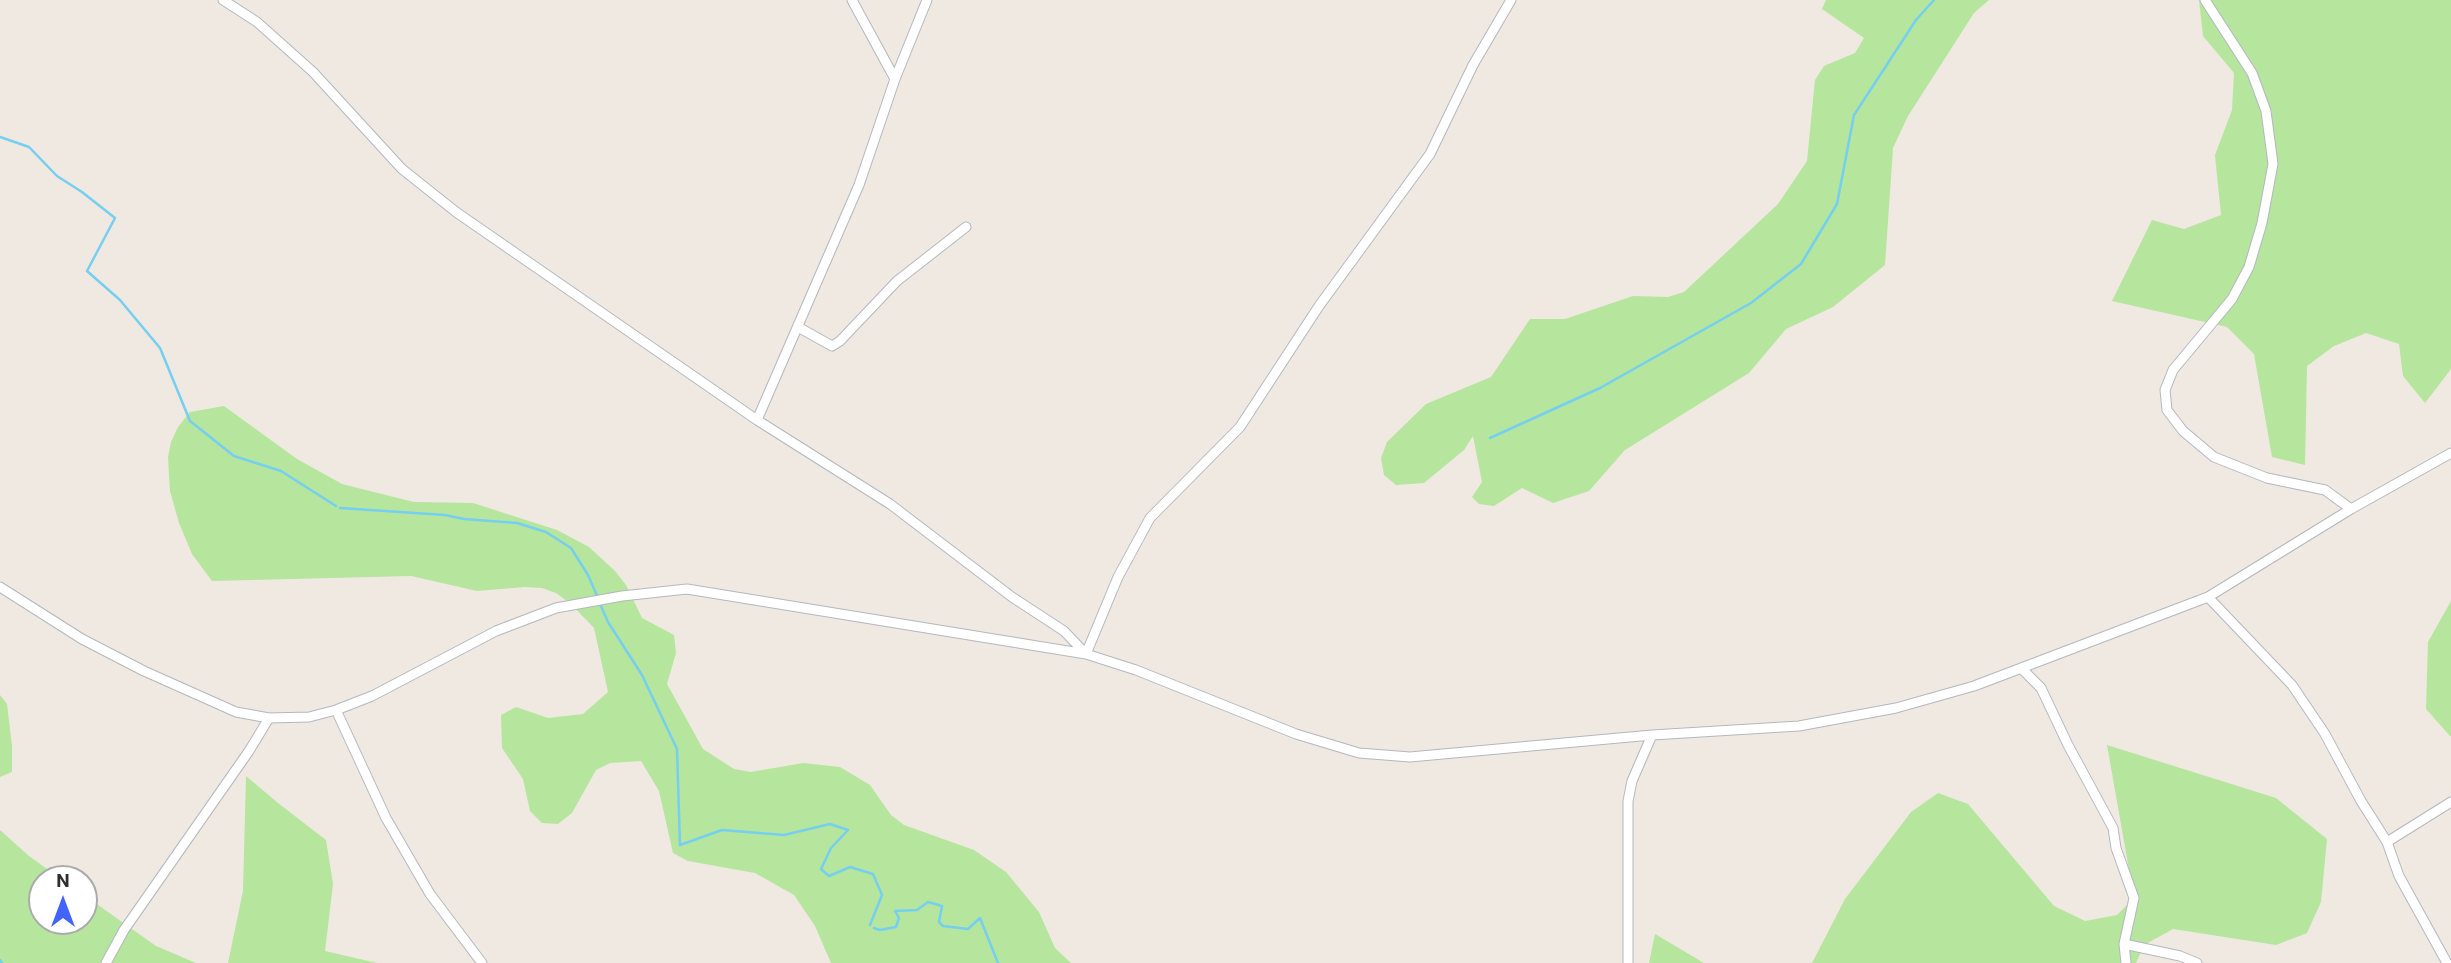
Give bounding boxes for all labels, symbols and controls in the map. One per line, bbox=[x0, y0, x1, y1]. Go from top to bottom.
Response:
north arrow bbox=[28, 865, 98, 935]
text: N bbox=[56, 869, 70, 892]

